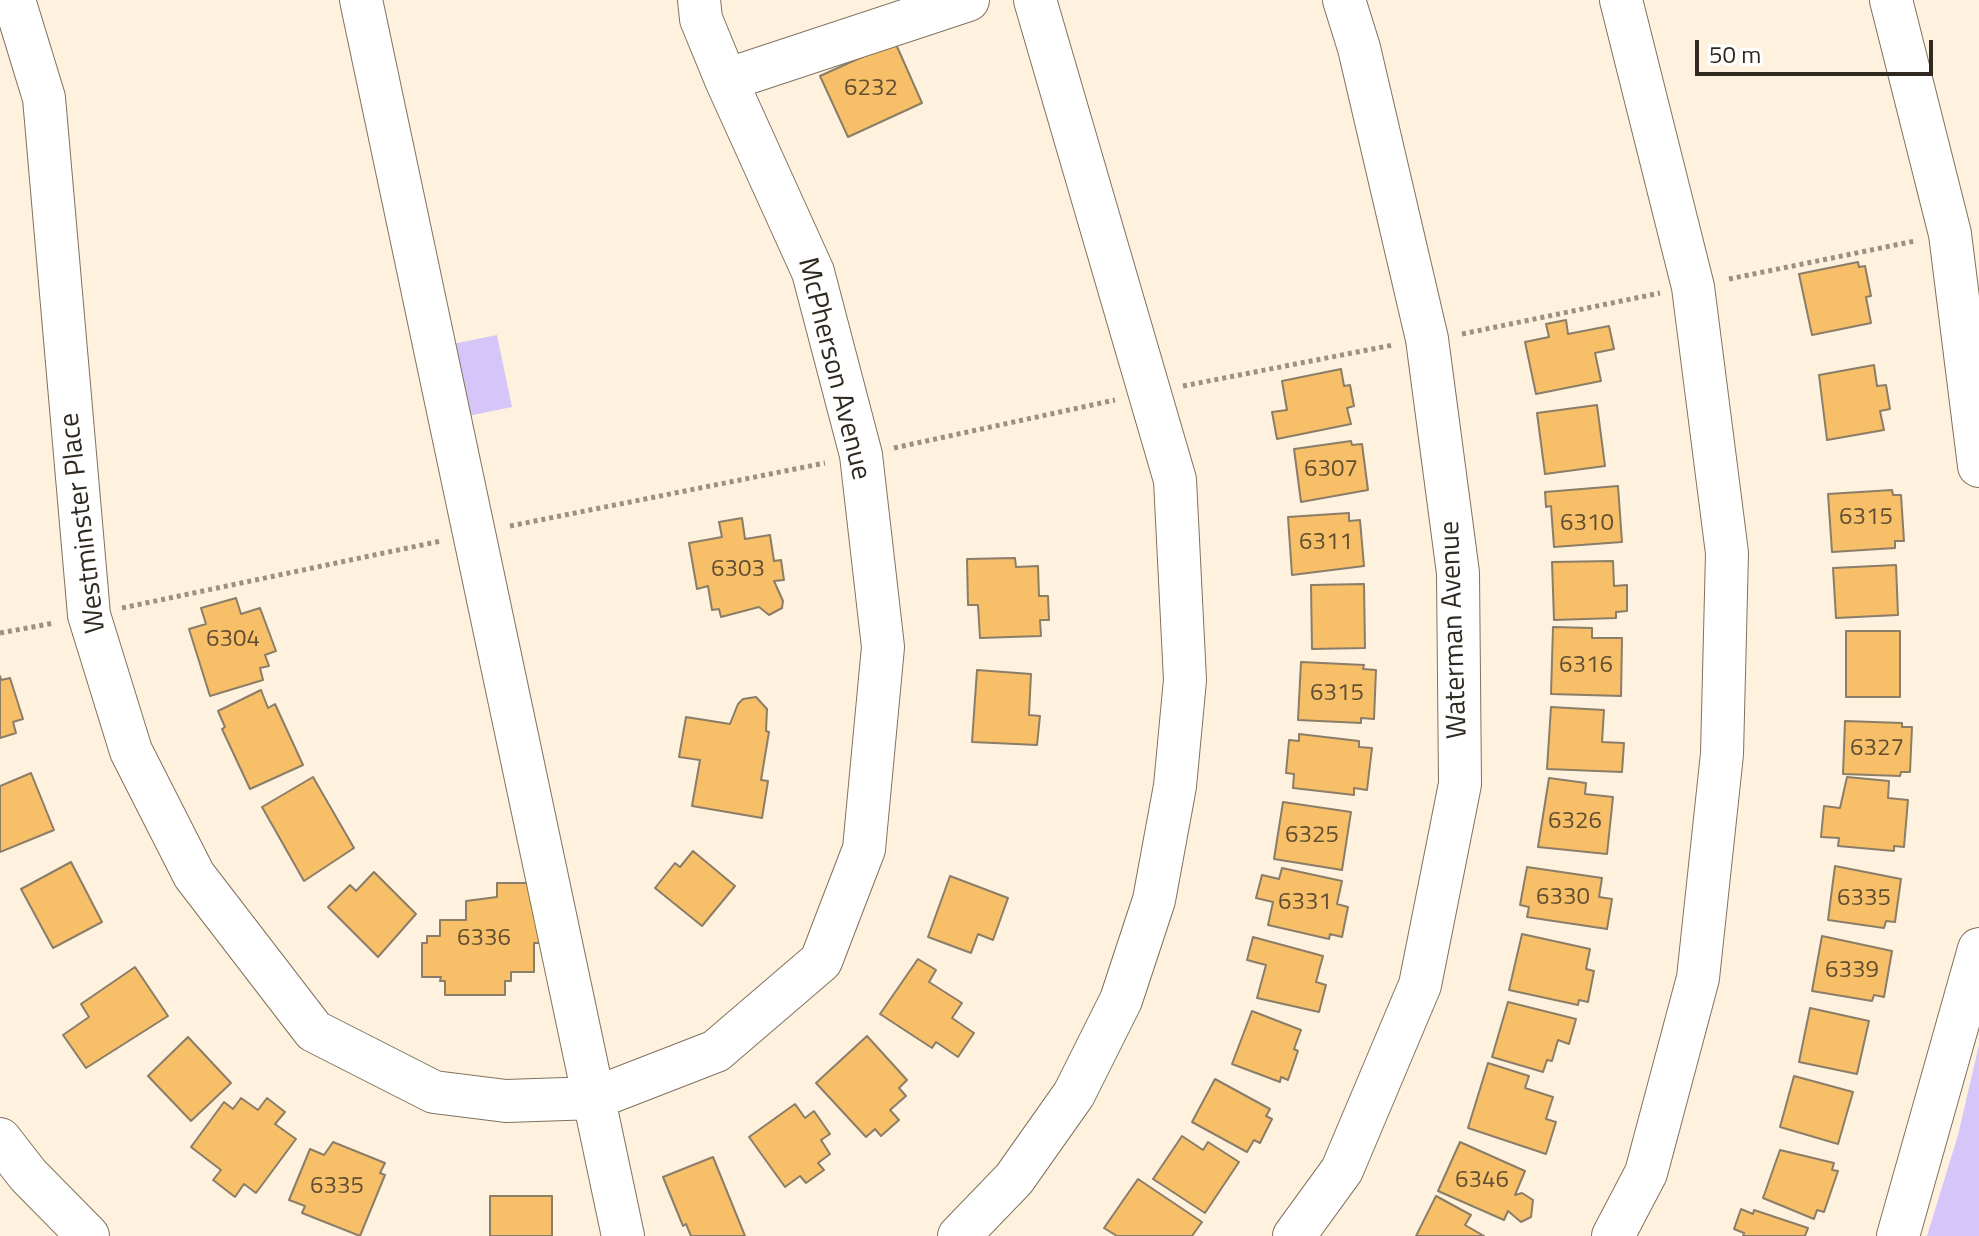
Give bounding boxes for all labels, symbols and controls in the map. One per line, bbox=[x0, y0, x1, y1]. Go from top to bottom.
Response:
scale bar bbox=[1699, 24, 1937, 74]
text: 50 m bbox=[1709, 36, 1761, 72]
house number: 6232 bbox=[844, 75, 898, 103]
street label: McPherson Avenue bbox=[789, 254, 877, 484]
street label: Westminster Place bbox=[54, 411, 114, 635]
house number: 6307 bbox=[1304, 456, 1358, 484]
house number: 6315 bbox=[1839, 504, 1893, 532]
house number: 6310 bbox=[1560, 510, 1614, 538]
street label: Waterman Avenue bbox=[1434, 520, 1476, 740]
house number: 6311 bbox=[1299, 529, 1353, 557]
house number: 6303 bbox=[711, 556, 765, 584]
house number: 6304 bbox=[206, 626, 260, 654]
house number: 6316 bbox=[1559, 652, 1613, 680]
house number: 6315 bbox=[1310, 680, 1364, 708]
house number: 6327 bbox=[1850, 735, 1904, 763]
house number: 6326 bbox=[1548, 808, 1602, 836]
house number: 6325 bbox=[1285, 822, 1339, 850]
house number: 6330 bbox=[1536, 884, 1590, 912]
house number: 6335 bbox=[1837, 885, 1891, 913]
house number: 6331 bbox=[1278, 889, 1332, 917]
house number: 6336 bbox=[457, 925, 511, 953]
house number: 6339 bbox=[1825, 957, 1879, 985]
house number: 6346 bbox=[1455, 1167, 1509, 1195]
house number: 6335 bbox=[310, 1173, 364, 1201]

